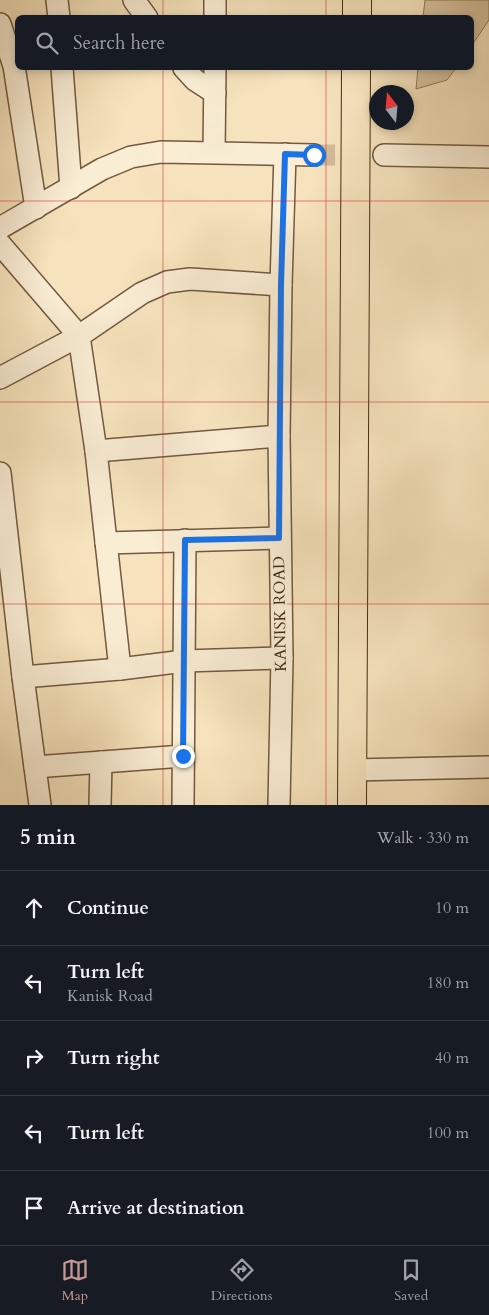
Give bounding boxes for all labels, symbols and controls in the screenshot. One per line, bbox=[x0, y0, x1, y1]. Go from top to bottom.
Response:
search box bbox=[15, 15, 474, 70]
icon: search bbox=[33, 29, 61, 57]
text: Search here bbox=[73, 30, 165, 56]
north arrow bbox=[369, 85, 414, 130]
route start bbox=[303, 144, 326, 167]
street label: KANISK ROAD bbox=[268, 556, 292, 672]
route end bbox=[172, 745, 195, 768]
text: 5 min bbox=[20, 823, 76, 852]
text: Walk · 330 m bbox=[377, 827, 469, 849]
icon: ahead bbox=[20, 894, 48, 922]
text: Continue bbox=[67, 895, 149, 921]
text: 10 m bbox=[435, 897, 469, 919]
text: Turn left bbox=[67, 959, 144, 985]
icon: left bbox=[20, 969, 48, 997]
text: 180 m bbox=[427, 972, 469, 994]
text: Kanisk Road bbox=[67, 985, 153, 1007]
icon: right bbox=[20, 1044, 48, 1072]
text: Turn right bbox=[67, 1045, 159, 1071]
text: 40 m bbox=[435, 1047, 469, 1069]
icon: left bbox=[20, 1119, 48, 1147]
text: Turn left bbox=[67, 1120, 144, 1146]
text: 100 m bbox=[427, 1122, 469, 1144]
icon: arrive bbox=[20, 1194, 48, 1222]
text: Arrive at destination bbox=[67, 1195, 244, 1221]
tab: Map bbox=[61, 1256, 89, 1305]
tab: Directions bbox=[211, 1256, 272, 1305]
tab: Saved bbox=[394, 1256, 428, 1305]

